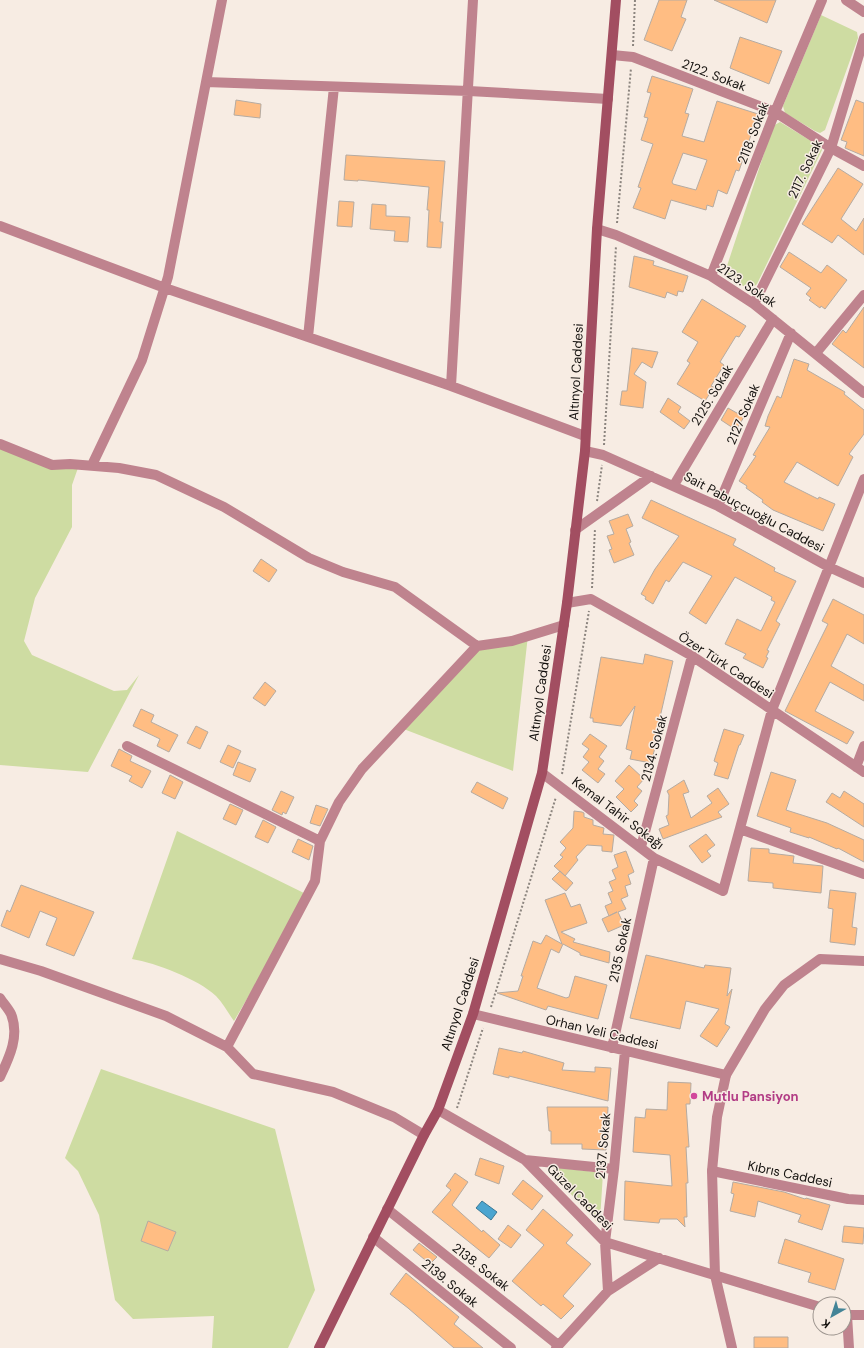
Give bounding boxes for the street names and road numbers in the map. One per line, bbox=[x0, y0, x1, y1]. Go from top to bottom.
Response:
street label: 2122. Sokak bbox=[679, 55, 749, 95]
street label: 2118. Sokak bbox=[733, 99, 773, 166]
street label: 2117. Sokak bbox=[784, 136, 826, 201]
street label: 2123. Sokak bbox=[714, 259, 780, 311]
street label: Altınyol Caddesi bbox=[565, 323, 587, 421]
street label: 2125. Sokak bbox=[687, 361, 737, 429]
street label: 2127 Sokak bbox=[723, 381, 764, 447]
street label: Sait Pabuçcuoğlu Caddesi bbox=[681, 468, 827, 556]
street label: Özer Türk Caddesi bbox=[675, 628, 777, 702]
street label: Altınyol Caddesi bbox=[525, 644, 555, 742]
street label: 2134. Sokak bbox=[637, 712, 671, 783]
street label: Kemal Tahir Sokağı bbox=[569, 773, 667, 853]
street label: 2135 Sokak bbox=[605, 916, 635, 984]
street label: Altınyol Caddesi bbox=[437, 955, 483, 1053]
street label: Orhan Veli Caddesi bbox=[544, 1011, 660, 1053]
street label: 2137. Sokak bbox=[592, 1112, 614, 1180]
street label: Kıbrıs Caddesi bbox=[746, 1157, 834, 1191]
street label: Güzel Caddesi bbox=[543, 1160, 617, 1234]
street label: 2138. Sokak bbox=[449, 1239, 514, 1295]
street label: 2139. Sokak bbox=[418, 1255, 482, 1311]

